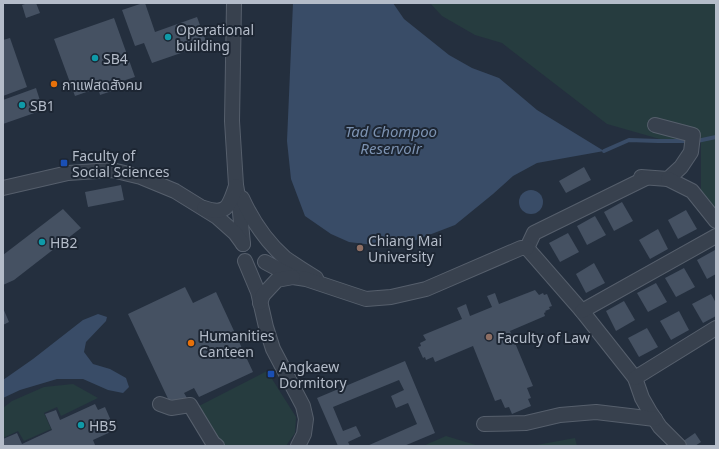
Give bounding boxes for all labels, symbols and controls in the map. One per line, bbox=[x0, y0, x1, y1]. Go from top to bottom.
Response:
place label: Operational building bbox=[176, 20, 254, 55]
marker: Operational building bbox=[163, 32, 173, 42]
place label: SB4 bbox=[103, 49, 128, 68]
marker: SB4 bbox=[90, 53, 100, 63]
place label: กาแฟสดสังคม bbox=[62, 75, 143, 94]
marker: กาแฟสดสังคม bbox=[49, 79, 59, 89]
place label: SB1 bbox=[30, 96, 55, 115]
marker: SB1 bbox=[17, 100, 27, 110]
water label: Tad Chompoo Reservoir bbox=[345, 121, 437, 158]
place label: Faculty of Social Sciences bbox=[72, 146, 170, 181]
marker: Faculty of Social Sciences bbox=[59, 158, 69, 168]
place label: Chiang Mai University bbox=[368, 231, 442, 266]
place label: HB2 bbox=[50, 233, 77, 252]
marker: HB2 bbox=[37, 237, 47, 247]
marker: Chiang Mai University bbox=[355, 243, 365, 253]
place label: Humanities Canteen bbox=[199, 326, 275, 361]
place label: Faculty of Law bbox=[497, 328, 590, 347]
marker: Faculty of Law bbox=[484, 332, 494, 342]
marker: Humanities Canteen bbox=[186, 338, 196, 348]
place label: Angkaew Dormitory bbox=[279, 357, 347, 392]
marker: Angkaew Dormitory bbox=[266, 369, 276, 379]
place label: HB5 bbox=[89, 416, 116, 435]
marker: HB5 bbox=[76, 420, 86, 430]

